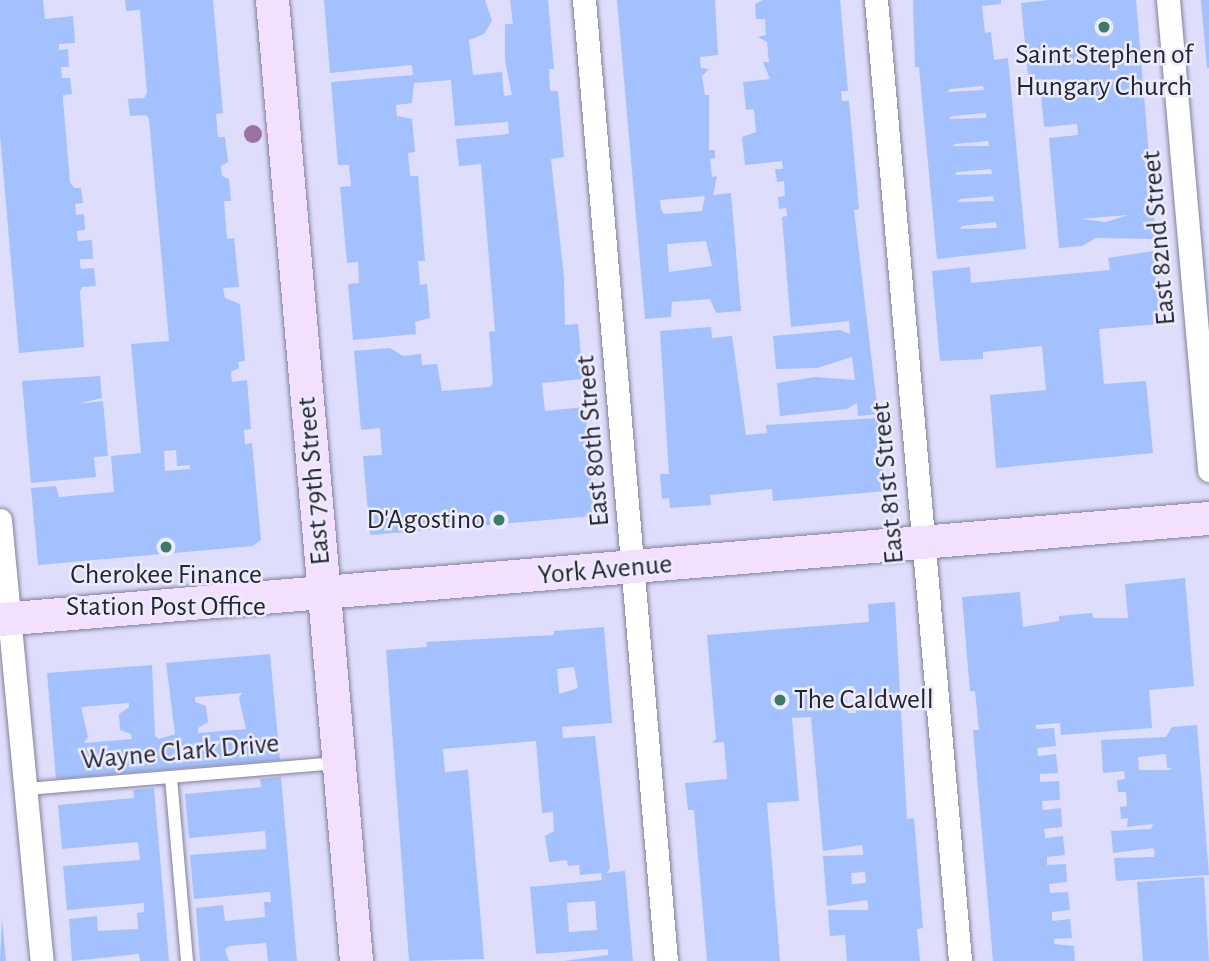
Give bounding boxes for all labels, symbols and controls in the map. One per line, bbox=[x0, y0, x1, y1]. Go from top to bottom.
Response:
marker: Saint Stephen of Hungary Church bbox=[1096, 19, 1112, 35]
place label: Saint Stephen of Hungary Church bbox=[1015, 38, 1193, 104]
street label: East 82nd Street bbox=[1135, 149, 1183, 327]
street label: East 80th Street bbox=[569, 354, 617, 528]
street label: East 79th Street bbox=[290, 396, 338, 566]
street label: East 81st Street bbox=[864, 401, 912, 565]
place label: D'Agostino bbox=[367, 503, 485, 537]
marker: D'Agostino bbox=[491, 512, 507, 528]
marker: Cherokee Finance Station Post Office bbox=[158, 539, 174, 555]
street label: York Avenue bbox=[537, 547, 673, 593]
place label: Cherokee Finance Station Post Office bbox=[66, 558, 266, 624]
place label: The Caldwell bbox=[794, 683, 934, 717]
marker: The Caldwell bbox=[772, 692, 788, 708]
street label: Wayne Clark Drive bbox=[80, 727, 280, 777]

